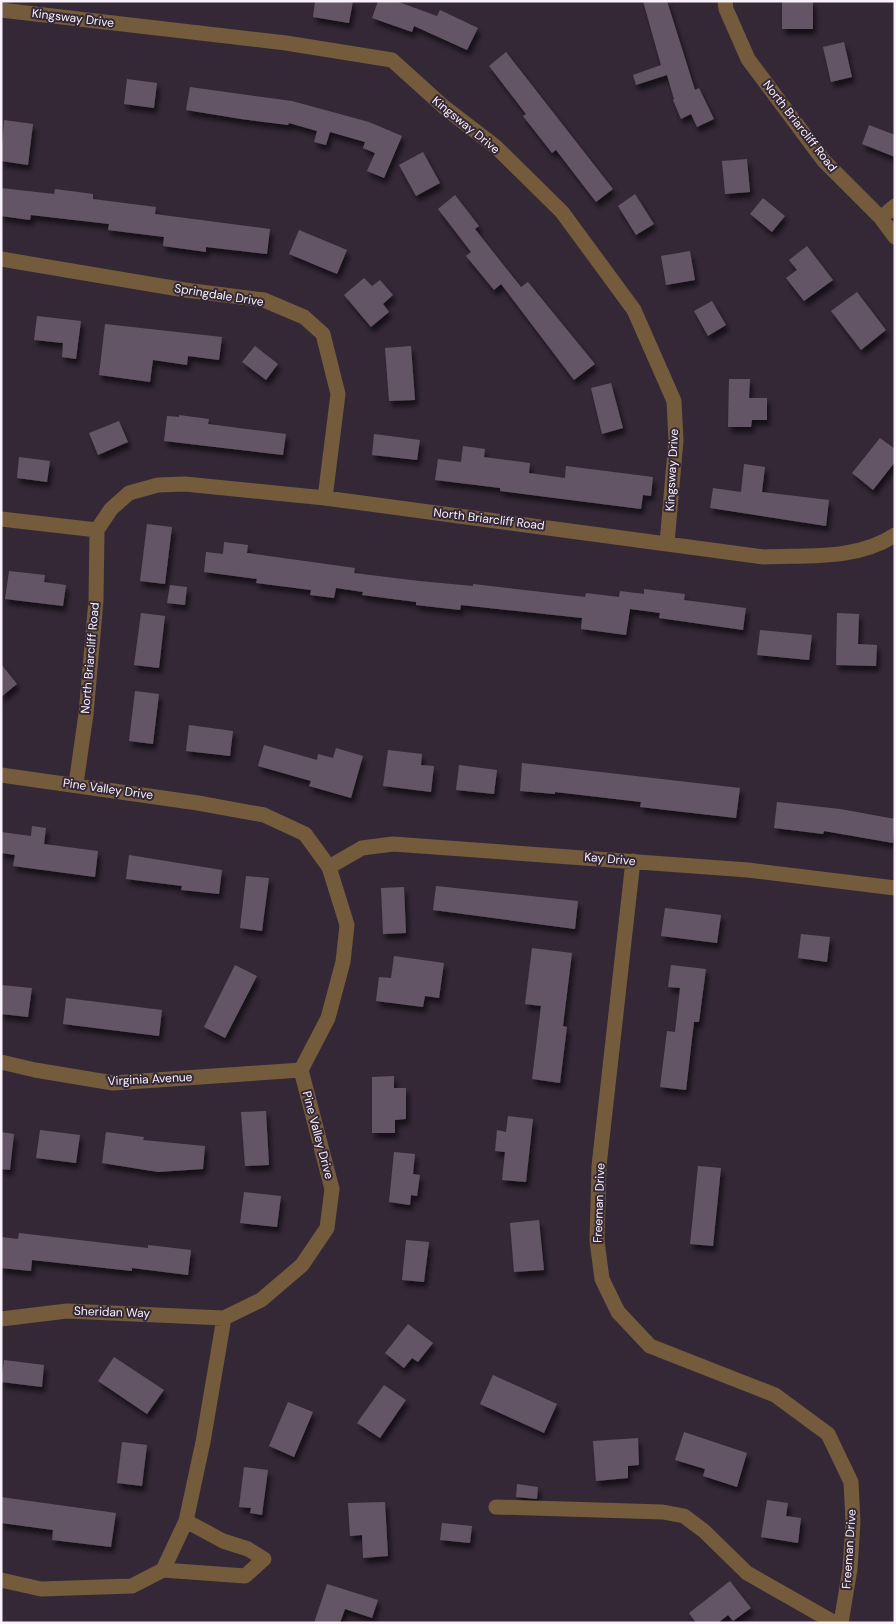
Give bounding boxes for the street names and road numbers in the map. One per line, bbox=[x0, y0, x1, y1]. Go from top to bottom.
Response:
street label: Kingsway Drive bbox=[31, 5, 115, 31]
street label: North Briarcliff Road bbox=[759, 77, 841, 175]
street label: Kingsway Drive bbox=[429, 93, 503, 157]
street label: Springdale Drive bbox=[173, 280, 265, 310]
street label: Kingsway Drive bbox=[662, 428, 682, 512]
street label: North Briarcliff Road bbox=[433, 504, 545, 534]
street label: North Briarcliff Road bbox=[77, 602, 103, 714]
street label: Pine Valley Drive bbox=[62, 775, 154, 803]
street label: Kay Drive bbox=[584, 849, 636, 869]
street label: Virginia Avenue bbox=[107, 1069, 193, 1089]
street label: Pine Valley Drive bbox=[299, 1089, 338, 1181]
street label: Freeman Drive bbox=[590, 1163, 608, 1243]
street label: Sheridan Way bbox=[74, 1303, 151, 1321]
street label: Freeman Drive bbox=[838, 1508, 860, 1589]

